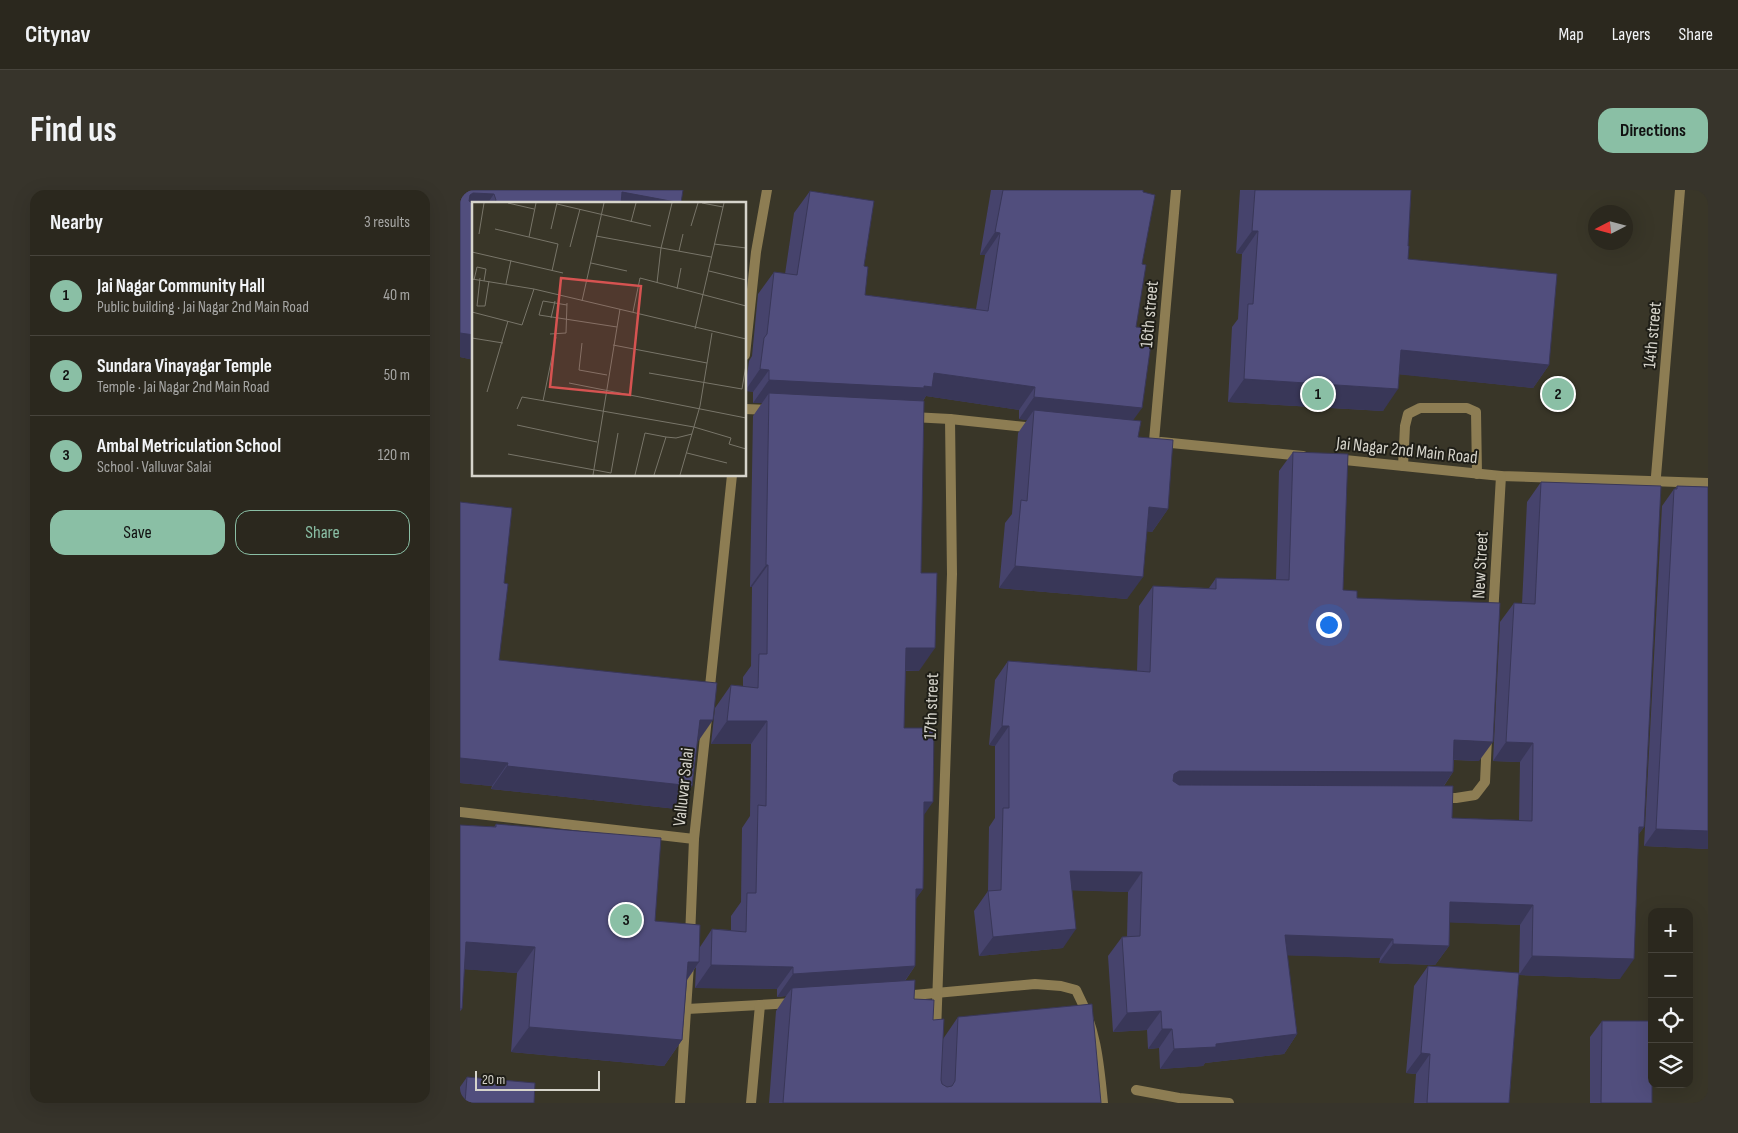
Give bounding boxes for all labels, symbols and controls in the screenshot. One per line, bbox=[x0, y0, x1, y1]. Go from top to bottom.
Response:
text: Citynav bbox=[25, 20, 91, 49]
text: Map bbox=[1559, 24, 1584, 45]
text: Layers bbox=[1612, 24, 1651, 45]
text: Share bbox=[1679, 24, 1713, 45]
button: Directions bbox=[1598, 108, 1708, 153]
text: Find us bbox=[30, 109, 117, 152]
inset map bbox=[472, 202, 746, 476]
north arrow bbox=[1588, 205, 1633, 250]
text: Nearby bbox=[50, 210, 103, 235]
text: 3 results bbox=[364, 213, 410, 232]
text: Jai Nagar Community Hall bbox=[97, 275, 265, 298]
street label: 16th street bbox=[1136, 279, 1163, 348]
text: 1 bbox=[63, 286, 69, 305]
text: 40 m bbox=[383, 286, 410, 305]
text: Public building · Jai Nagar 2nd Main Road bbox=[97, 298, 309, 317]
street label: 14th street bbox=[1639, 300, 1666, 369]
text: Sundara Vinayagar Temple bbox=[97, 355, 272, 378]
text: 2 bbox=[62, 366, 70, 385]
text: 50 m bbox=[384, 366, 410, 385]
pin: 1 bbox=[1302, 375, 1334, 413]
pin: 2 bbox=[1542, 375, 1574, 413]
text: Temple · Jai Nagar 2nd Main Road bbox=[97, 378, 270, 397]
street label: Jai Nagar 2nd Main Road bbox=[1334, 433, 1479, 468]
text: Ambal Metriculation School bbox=[97, 435, 281, 458]
text: 3 bbox=[62, 446, 70, 465]
text: 120 m bbox=[378, 446, 410, 465]
text: School · Valluvar Salai bbox=[97, 458, 212, 477]
button: Save bbox=[50, 510, 225, 555]
button: Share bbox=[235, 510, 410, 555]
street label: New Street bbox=[1468, 530, 1493, 599]
your location bbox=[1316, 612, 1342, 638]
street label: 17th street bbox=[920, 672, 943, 740]
street label: Valluvar Salai bbox=[669, 747, 698, 827]
pin: 3 bbox=[610, 901, 642, 939]
map controls bbox=[1648, 908, 1693, 1088]
button: + bbox=[1648, 908, 1693, 953]
button: − bbox=[1648, 953, 1693, 998]
button: locate bbox=[1648, 998, 1693, 1043]
button: layers bbox=[1648, 1043, 1693, 1088]
scale bar bbox=[475, 1068, 600, 1091]
text: 20 m bbox=[482, 1071, 505, 1088]

